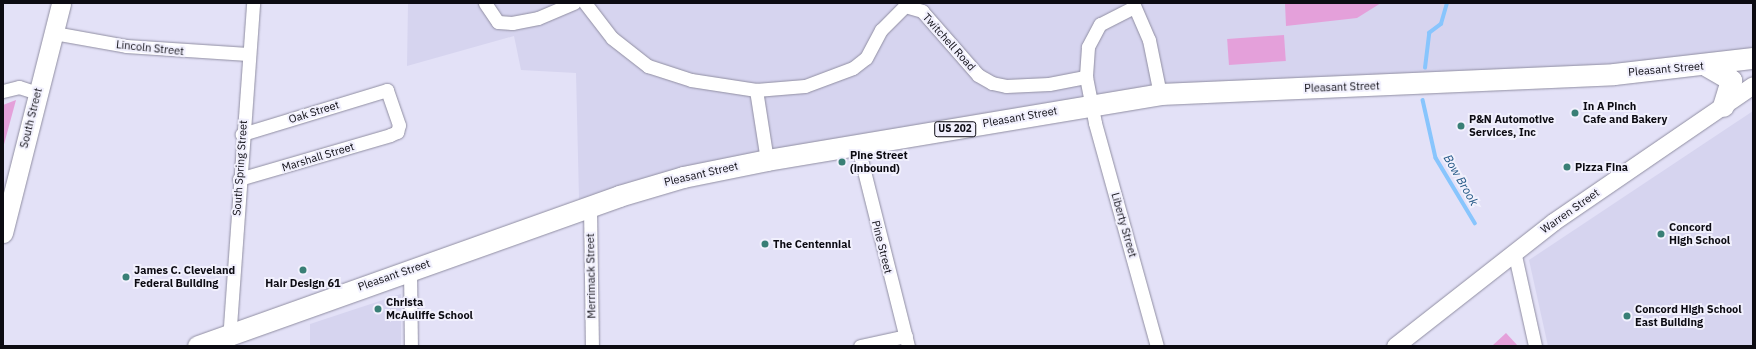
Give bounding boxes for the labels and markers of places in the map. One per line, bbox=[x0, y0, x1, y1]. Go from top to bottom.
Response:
place label: In A Pinch Cafe and Bakery bbox=[1583, 100, 1667, 126]
marker: In A Pinch Cafe and Bakery bbox=[1570, 108, 1580, 118]
place label: P&N Automotive Services, Inc bbox=[1469, 113, 1554, 139]
marker: P&N Automotive Services, Inc bbox=[1456, 121, 1466, 131]
place label: Pine Street (inbound) bbox=[850, 149, 908, 175]
marker: Pine Street (inbound) bbox=[837, 157, 847, 167]
place label: Pizza Fina bbox=[1575, 160, 1628, 174]
marker: Pizza Fina bbox=[1562, 162, 1572, 172]
place label: Concord High School bbox=[1669, 221, 1730, 247]
marker: Concord High School bbox=[1656, 229, 1666, 239]
place label: The Centennial bbox=[773, 237, 851, 251]
marker: The Centennial bbox=[760, 239, 770, 249]
place label: James C. Cleveland Federal Building bbox=[134, 264, 235, 290]
marker: Hair Design 61 bbox=[298, 265, 308, 275]
marker: James C. Cleveland Federal Building bbox=[121, 272, 131, 282]
place label: Hair Design 61 bbox=[265, 276, 341, 290]
place label: Christa McAuliffe School bbox=[386, 296, 473, 322]
place label: Concord High School East Building bbox=[1635, 303, 1742, 329]
marker: Christa McAuliffe School bbox=[373, 304, 383, 314]
marker: Concord High School East Building bbox=[1622, 311, 1632, 321]

